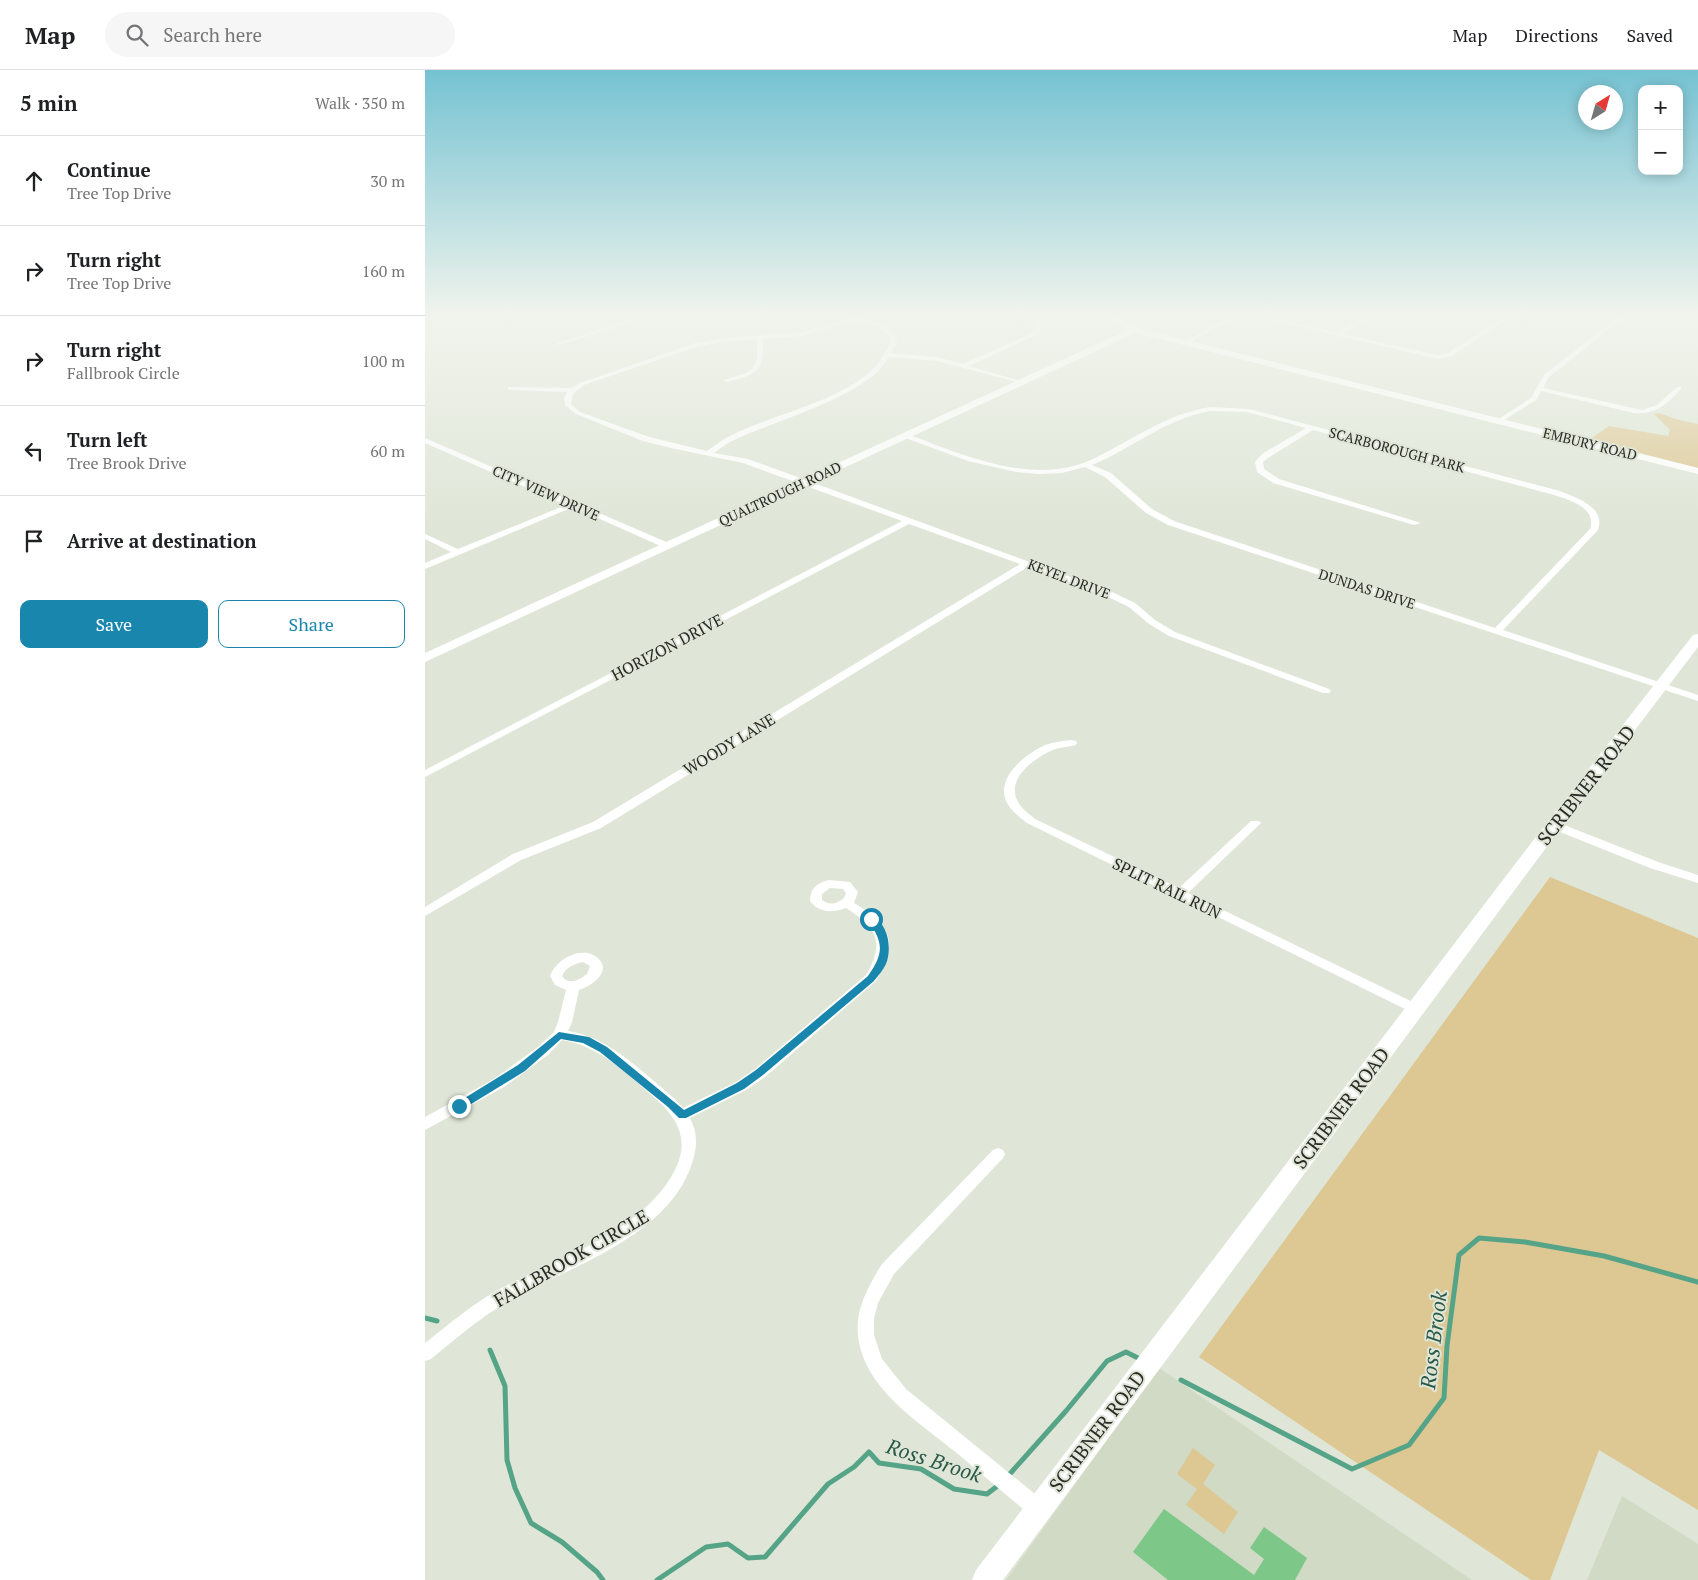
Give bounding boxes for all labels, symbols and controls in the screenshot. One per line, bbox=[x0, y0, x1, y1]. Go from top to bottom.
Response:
search box bbox=[105, 12, 455, 57]
text: Map bbox=[25, 19, 75, 51]
icon: search bbox=[123, 21, 151, 49]
text: Search here bbox=[163, 22, 262, 47]
text: Map bbox=[1452, 23, 1487, 47]
text: Directions bbox=[1515, 23, 1598, 47]
text: Saved bbox=[1626, 23, 1673, 47]
north arrow bbox=[1578, 85, 1623, 130]
map controls bbox=[1638, 85, 1683, 175]
button: + bbox=[1638, 85, 1683, 130]
text: 5 min bbox=[20, 89, 77, 117]
text: Walk · 350 m bbox=[315, 92, 405, 114]
button: − bbox=[1638, 130, 1683, 175]
text: Continue bbox=[67, 157, 151, 182]
icon: ahead bbox=[20, 167, 48, 195]
text: 30 m bbox=[370, 170, 405, 192]
text: Tree Top Drive bbox=[67, 182, 171, 204]
text: Turn right bbox=[67, 247, 161, 272]
icon: right bbox=[20, 257, 48, 285]
text: 160 m bbox=[362, 260, 405, 282]
text: Tree Top Drive bbox=[67, 272, 171, 294]
text: Turn right bbox=[67, 337, 161, 362]
icon: right bbox=[20, 347, 48, 375]
text: 100 m bbox=[362, 350, 405, 372]
text: Fallbrook Circle bbox=[67, 362, 180, 384]
street label: SCARBOROUGH PARK bbox=[1327, 422, 1468, 477]
street label: EMBURY ROAD bbox=[1541, 423, 1639, 464]
text: Turn left bbox=[67, 427, 148, 452]
icon: left bbox=[20, 437, 48, 465]
text: 60 m bbox=[370, 440, 405, 462]
text: Tree Brook Drive bbox=[67, 452, 187, 474]
street label: QUALTROUGH ROAD bbox=[715, 457, 844, 530]
street label: CITY VIEW DRIVE bbox=[490, 460, 603, 525]
icon: arrive bbox=[20, 527, 48, 555]
text: Arrive at destination bbox=[67, 528, 256, 553]
street label: KEYEL DRIVE bbox=[1025, 554, 1113, 603]
street label: DUNDAS DRIVE bbox=[1316, 564, 1418, 613]
button: Save bbox=[20, 600, 208, 648]
button: Share bbox=[218, 600, 405, 648]
street label: HORIZON DRIVE bbox=[607, 608, 727, 686]
street label: WOODY LANE bbox=[679, 708, 779, 780]
street label: SCRIBNER ROAD bbox=[1531, 720, 1640, 850]
street label: SPLIT RAIL RUN bbox=[1109, 852, 1225, 924]
route start bbox=[860, 908, 883, 931]
street label: SCRIBNER ROAD bbox=[1287, 1042, 1394, 1173]
route end bbox=[448, 1095, 471, 1118]
street label: FALLBROOK CIRCLE bbox=[489, 1203, 653, 1312]
water label: Ross Brook bbox=[1413, 1288, 1453, 1391]
street label: SCRIBNER ROAD bbox=[1043, 1365, 1150, 1496]
water label: Ross Brook bbox=[882, 1431, 986, 1489]

